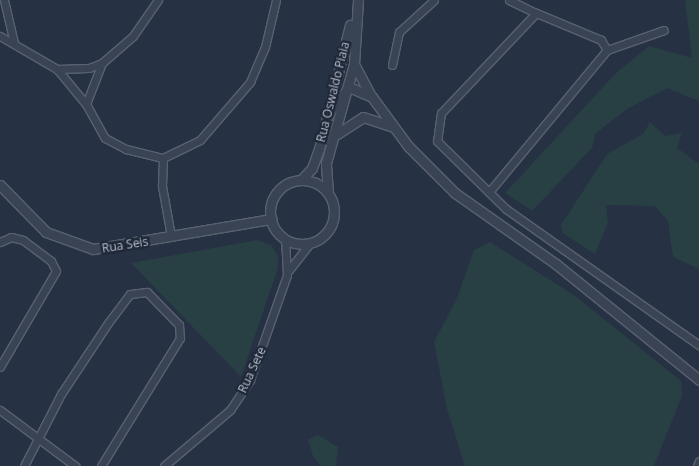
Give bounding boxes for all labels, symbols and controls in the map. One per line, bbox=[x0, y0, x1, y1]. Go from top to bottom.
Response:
street label: Rua Oswaldo Piaia bbox=[314, 40, 352, 144]
street label: Rua Seis bbox=[101, 234, 149, 256]
street label: Rua Sete bbox=[235, 345, 269, 395]

